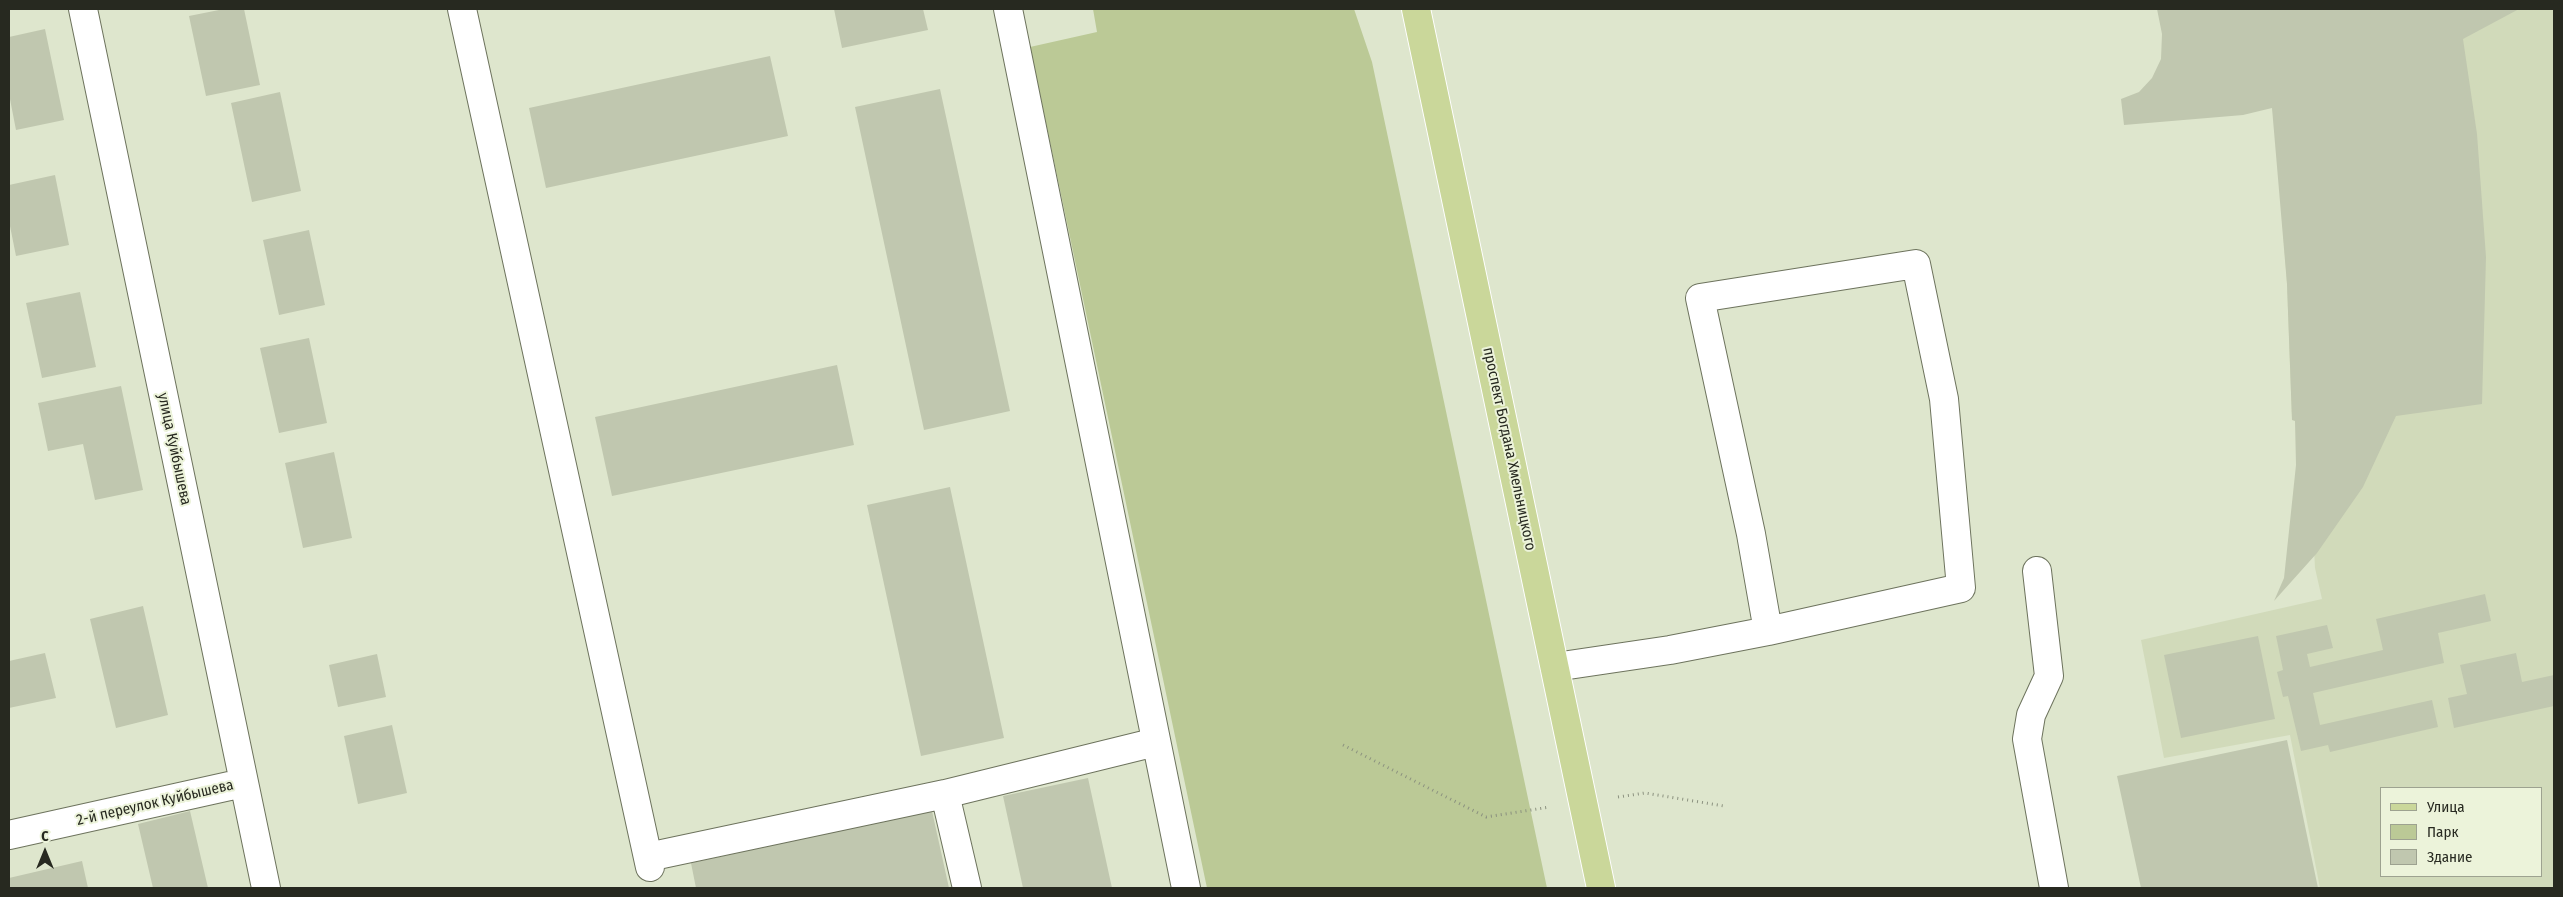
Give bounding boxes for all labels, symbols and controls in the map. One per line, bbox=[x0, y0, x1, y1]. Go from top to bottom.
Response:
street label: проспект Богдана Хмельницкого bbox=[1479, 346, 1539, 552]
street label: улица Куйбышева bbox=[153, 391, 195, 507]
street label: 2-й переулок Куйбышева bbox=[75, 776, 235, 830]
legend bbox=[2380, 787, 2543, 877]
text: Улица bbox=[2427, 798, 2465, 816]
text: Парк bbox=[2427, 823, 2458, 841]
north arrow bbox=[20, 827, 70, 877]
text: С bbox=[41, 828, 49, 845]
text: Здание bbox=[2427, 848, 2473, 866]

